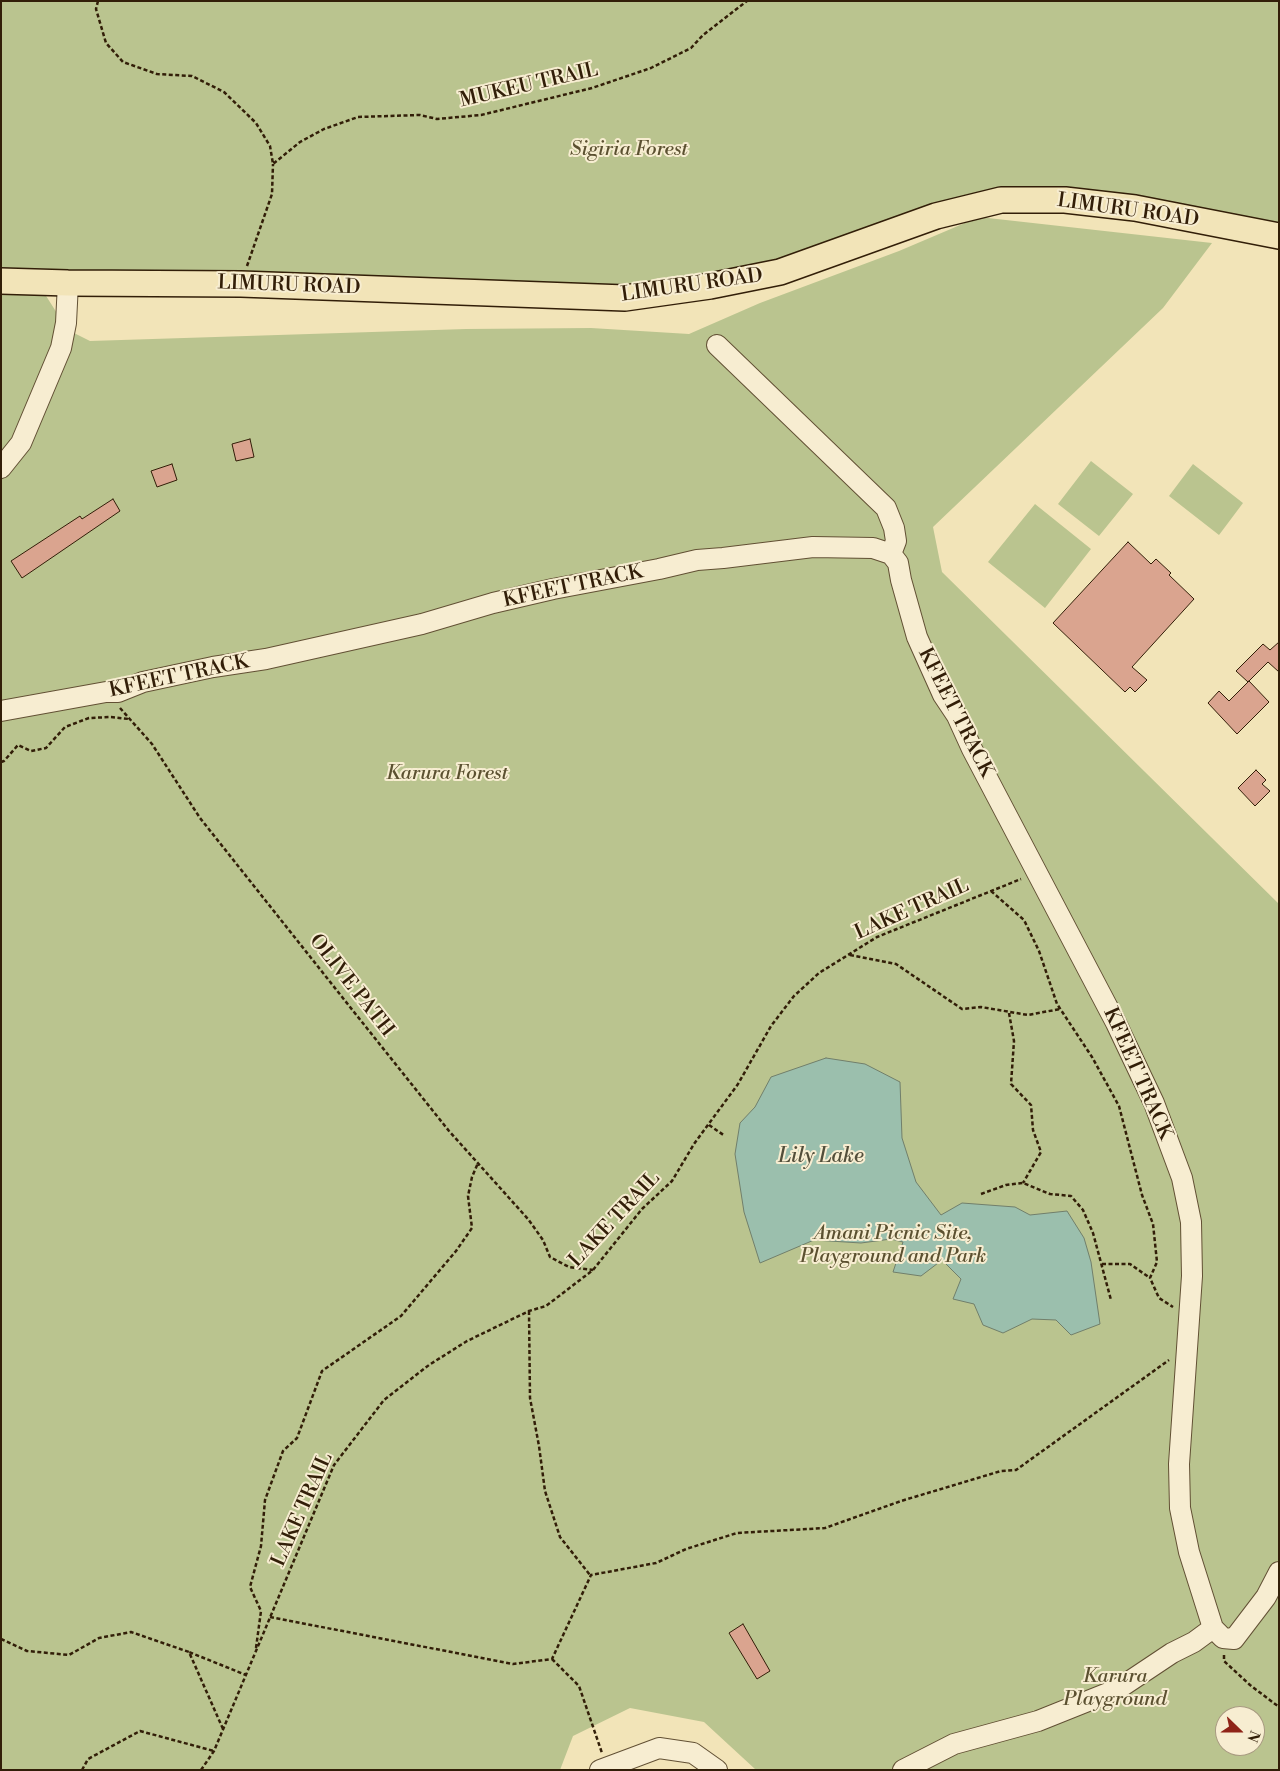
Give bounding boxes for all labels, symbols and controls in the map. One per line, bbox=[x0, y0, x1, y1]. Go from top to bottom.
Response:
street label: MUKEU TRAIL bbox=[457, 58, 601, 114]
park label: Sigiria Forest bbox=[570, 138, 688, 162]
street label: LIMURU ROAD bbox=[1056, 189, 1200, 233]
street label: LIMURU ROAD bbox=[620, 264, 764, 308]
street label: LIMURU ROAD bbox=[217, 272, 361, 300]
street label: KFEET TRACK bbox=[501, 560, 645, 614]
street label: KFEET TRACK bbox=[912, 644, 998, 782]
street label: KFEET TRACK bbox=[107, 650, 251, 704]
park label: Karura Forest bbox=[386, 762, 508, 786]
street label: LAKE TRAIL bbox=[851, 874, 973, 946]
street label: OLIVE PATH bbox=[303, 930, 399, 1042]
street label: KFEET TRACK bbox=[1097, 1004, 1177, 1144]
water label: Lily Lake bbox=[778, 1144, 864, 1170]
street label: LAKE TRAIL bbox=[565, 1167, 665, 1273]
park label: Amani Picnic Site, Playground and Park bbox=[800, 1222, 986, 1269]
street label: LAKE TRAIL bbox=[267, 1449, 339, 1571]
park label: Karura Playground bbox=[1063, 1665, 1167, 1712]
north arrow bbox=[1215, 1706, 1265, 1756]
text: N bbox=[1243, 1728, 1263, 1745]

